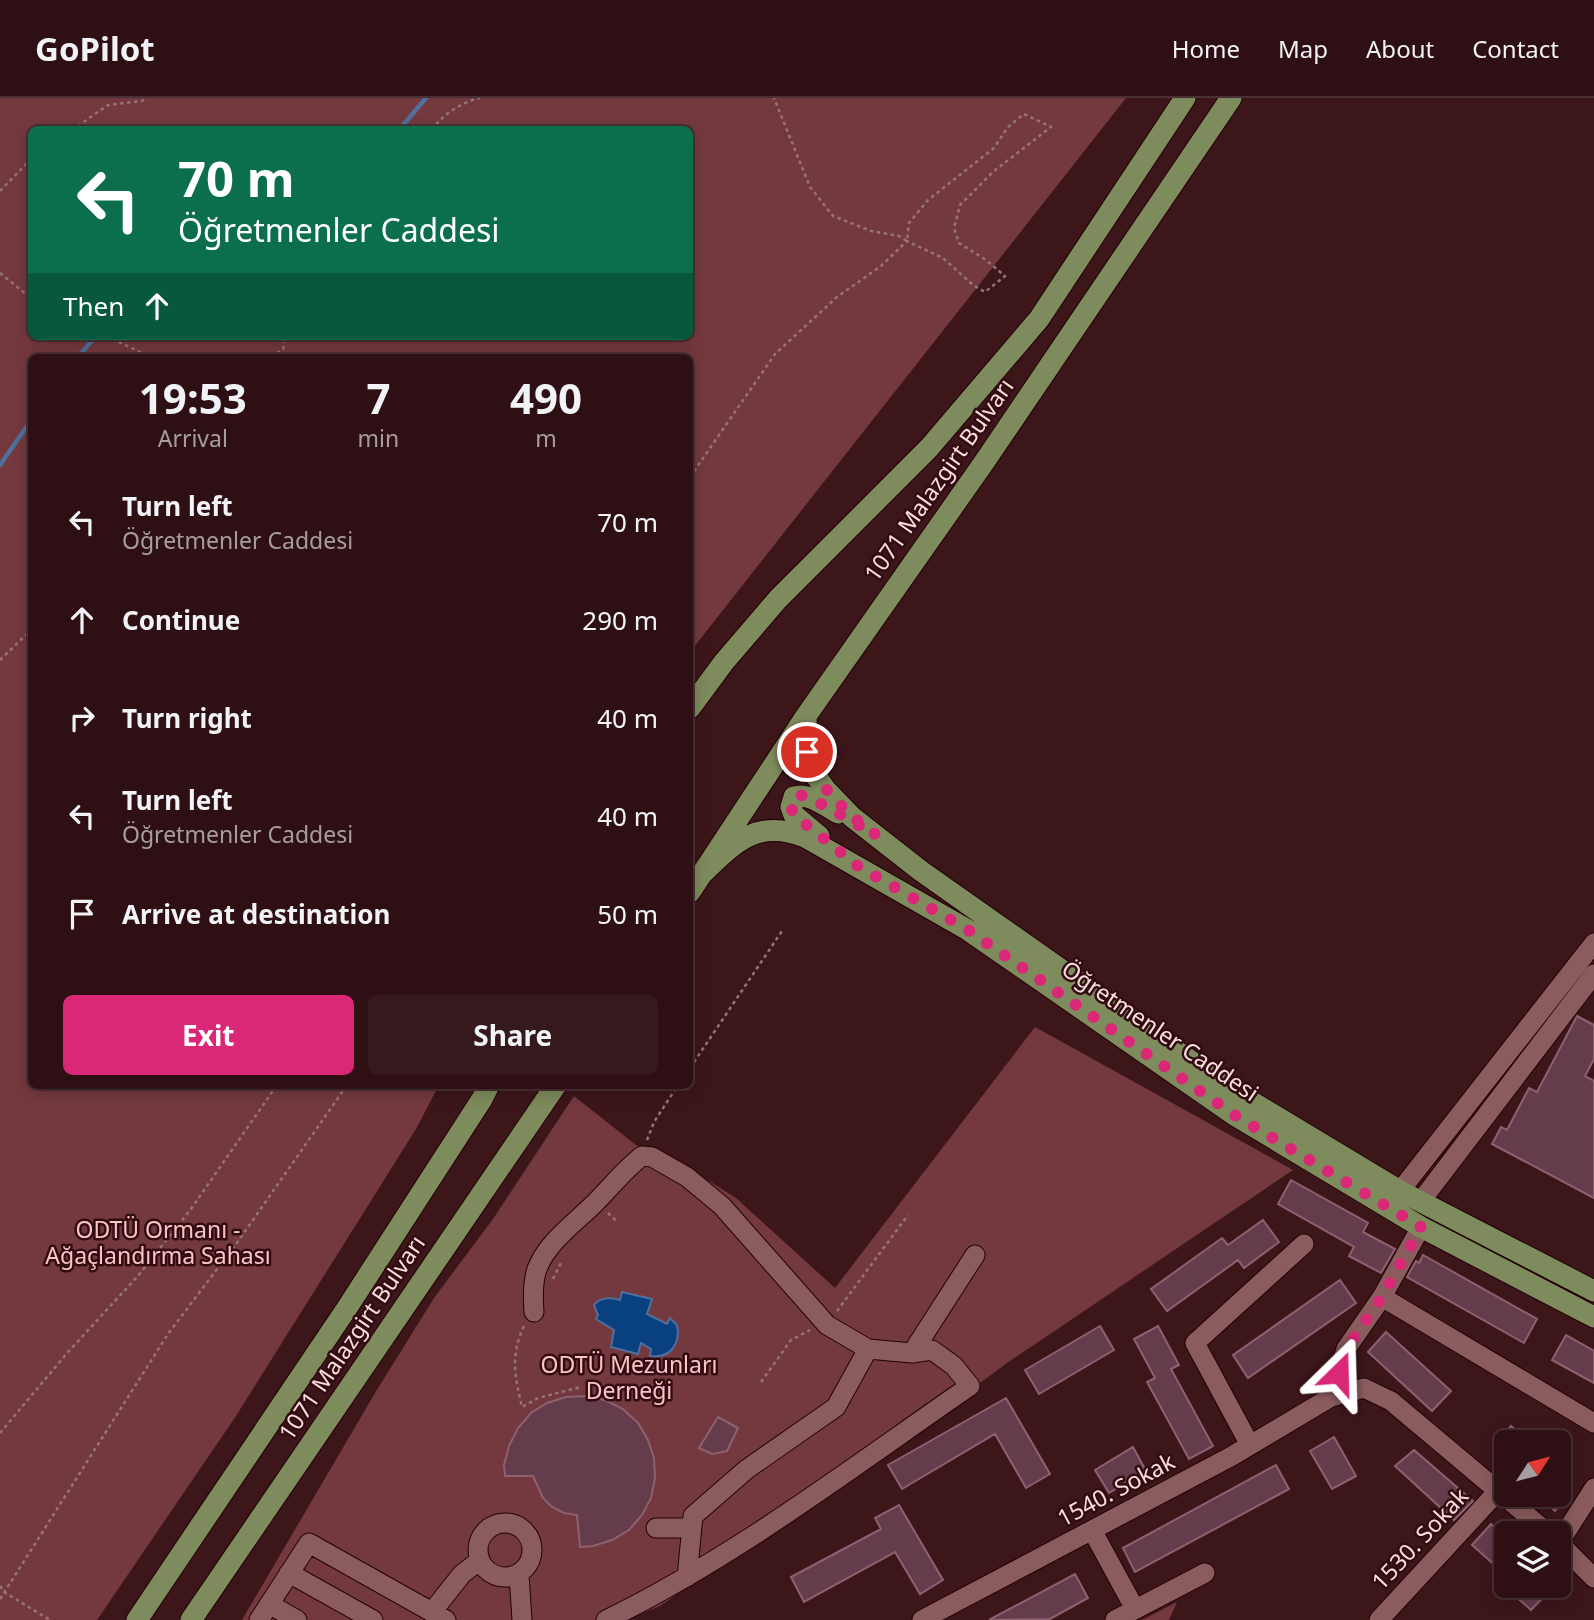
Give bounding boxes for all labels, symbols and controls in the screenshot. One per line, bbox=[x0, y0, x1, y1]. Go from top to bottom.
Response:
text: GoPilot bbox=[35, 26, 155, 71]
text: Home bbox=[1172, 32, 1240, 65]
text: Map bbox=[1278, 32, 1328, 65]
text: About bbox=[1366, 32, 1434, 65]
text: Contact bbox=[1472, 32, 1559, 65]
text: 70 m bbox=[178, 145, 295, 211]
icon: left bbox=[63, 154, 154, 245]
text: Öğretmenler Caddesi bbox=[178, 208, 500, 251]
icon: ahead bbox=[138, 287, 176, 325]
text: Then bbox=[63, 288, 124, 324]
text: 19:53 bbox=[139, 369, 247, 426]
text: 7 bbox=[366, 369, 390, 426]
text: 490 bbox=[510, 369, 582, 426]
street label: 1071 Malazgirt Bulvarı bbox=[856, 372, 1020, 587]
text: Arrival bbox=[158, 422, 228, 454]
text: min bbox=[358, 422, 399, 454]
text: m bbox=[535, 422, 557, 454]
text: Turn left bbox=[122, 488, 233, 524]
icon: left bbox=[63, 503, 101, 541]
text: 70 m bbox=[597, 504, 658, 540]
text: Öğretmenler Caddesi bbox=[122, 524, 353, 556]
icon: ahead bbox=[63, 601, 101, 639]
text: Continue bbox=[122, 602, 240, 638]
text: 290 m bbox=[582, 602, 658, 638]
icon: right bbox=[63, 699, 101, 737]
text: Turn right bbox=[122, 700, 252, 736]
text: 40 m bbox=[597, 700, 658, 736]
pin bbox=[777, 722, 837, 782]
icon: arrive bbox=[788, 733, 826, 771]
text: Turn left bbox=[122, 782, 233, 818]
icon: left bbox=[63, 797, 101, 835]
text: 40 m bbox=[597, 798, 658, 834]
text: Öğretmenler Caddesi bbox=[122, 818, 353, 850]
icon: arrive bbox=[63, 895, 101, 933]
text: Arrive at destination bbox=[122, 896, 391, 932]
text: 50 m bbox=[597, 896, 658, 932]
street label: Öğretmenler Caddesi bbox=[1056, 952, 1265, 1108]
button: Exit bbox=[63, 995, 354, 1075]
button: Share bbox=[368, 995, 658, 1075]
park label: ODTÜ Ormanı - Ağaçlandırma Sahası bbox=[45, 1213, 271, 1271]
street label: 1071 Malazgirt Bulvarı bbox=[271, 1229, 432, 1446]
position arrow bbox=[1302, 1336, 1376, 1410]
park label: ODTÜ Mezunları Derneği bbox=[541, 1348, 717, 1406]
north arrow bbox=[1494, 1430, 1572, 1507]
map controls bbox=[1494, 1430, 1571, 1598]
street label: 1540. Sokak bbox=[1051, 1444, 1181, 1533]
street label: 1530. Sokak bbox=[1364, 1480, 1475, 1596]
button: layers bbox=[1494, 1521, 1571, 1598]

